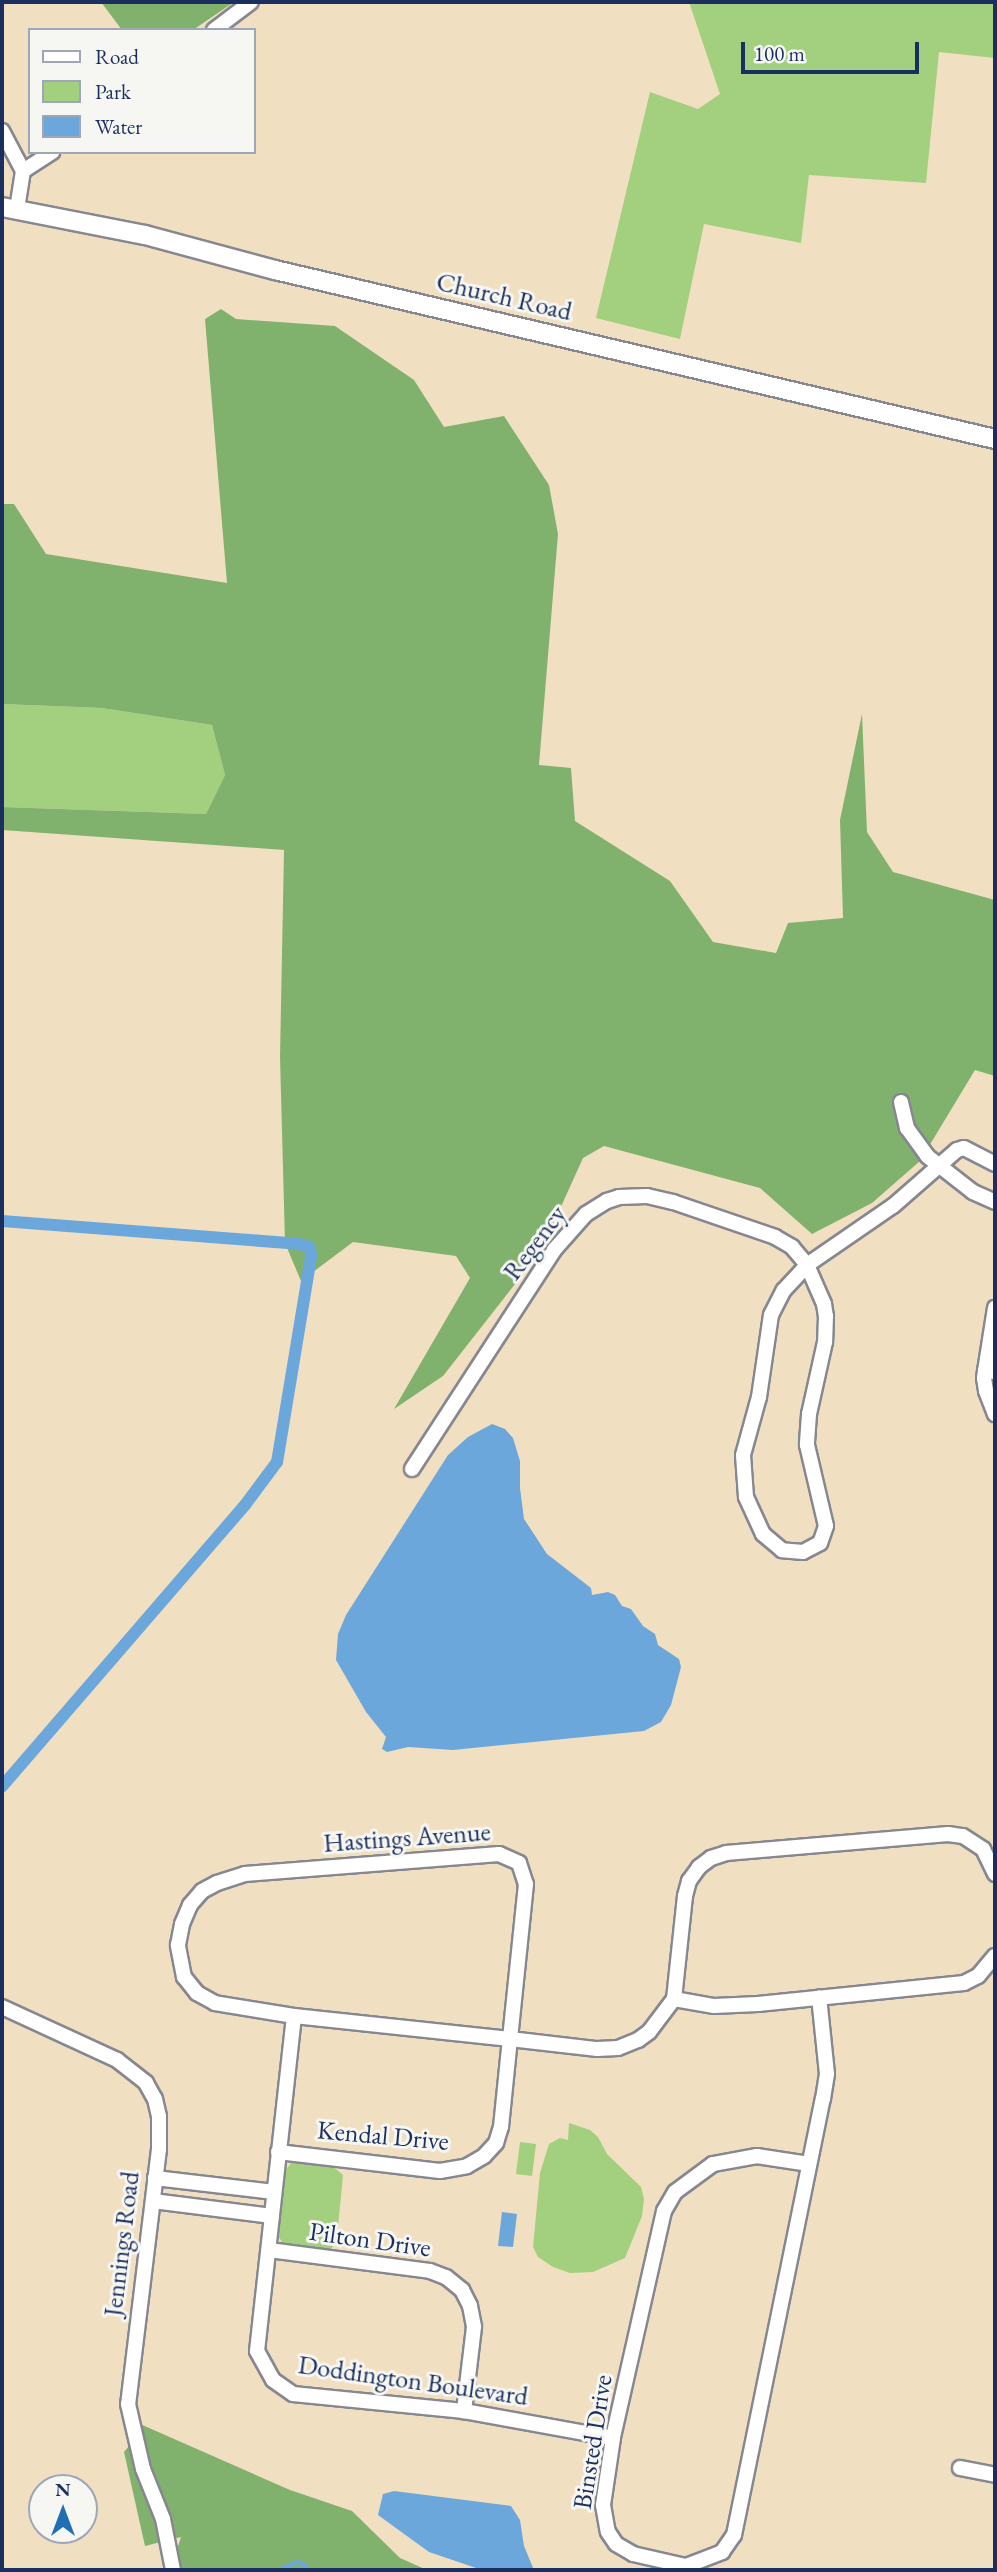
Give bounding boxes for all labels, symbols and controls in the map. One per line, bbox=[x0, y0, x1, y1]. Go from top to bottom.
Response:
legend bbox=[28, 28, 256, 154]
scale bar bbox=[745, 28, 923, 72]
text: 100 m bbox=[754, 40, 805, 67]
text: Road bbox=[95, 43, 139, 70]
text: Park bbox=[95, 78, 131, 105]
text: Water bbox=[95, 113, 142, 140]
street label: Church Road bbox=[433, 266, 575, 328]
street label: Regency bbox=[497, 1200, 573, 1286]
street label: Hastings Avenue bbox=[322, 1817, 492, 1859]
street label: Kendal Drive bbox=[316, 2115, 450, 2157]
street label: Jennings Road bbox=[98, 2170, 146, 2318]
street label: Pilton Drive bbox=[307, 2216, 433, 2264]
street label: Doddington Boulevard bbox=[296, 2349, 530, 2413]
street label: Binsted Drive bbox=[567, 2373, 619, 2511]
north arrow bbox=[28, 2474, 98, 2544]
text: N bbox=[55, 2477, 71, 2502]

